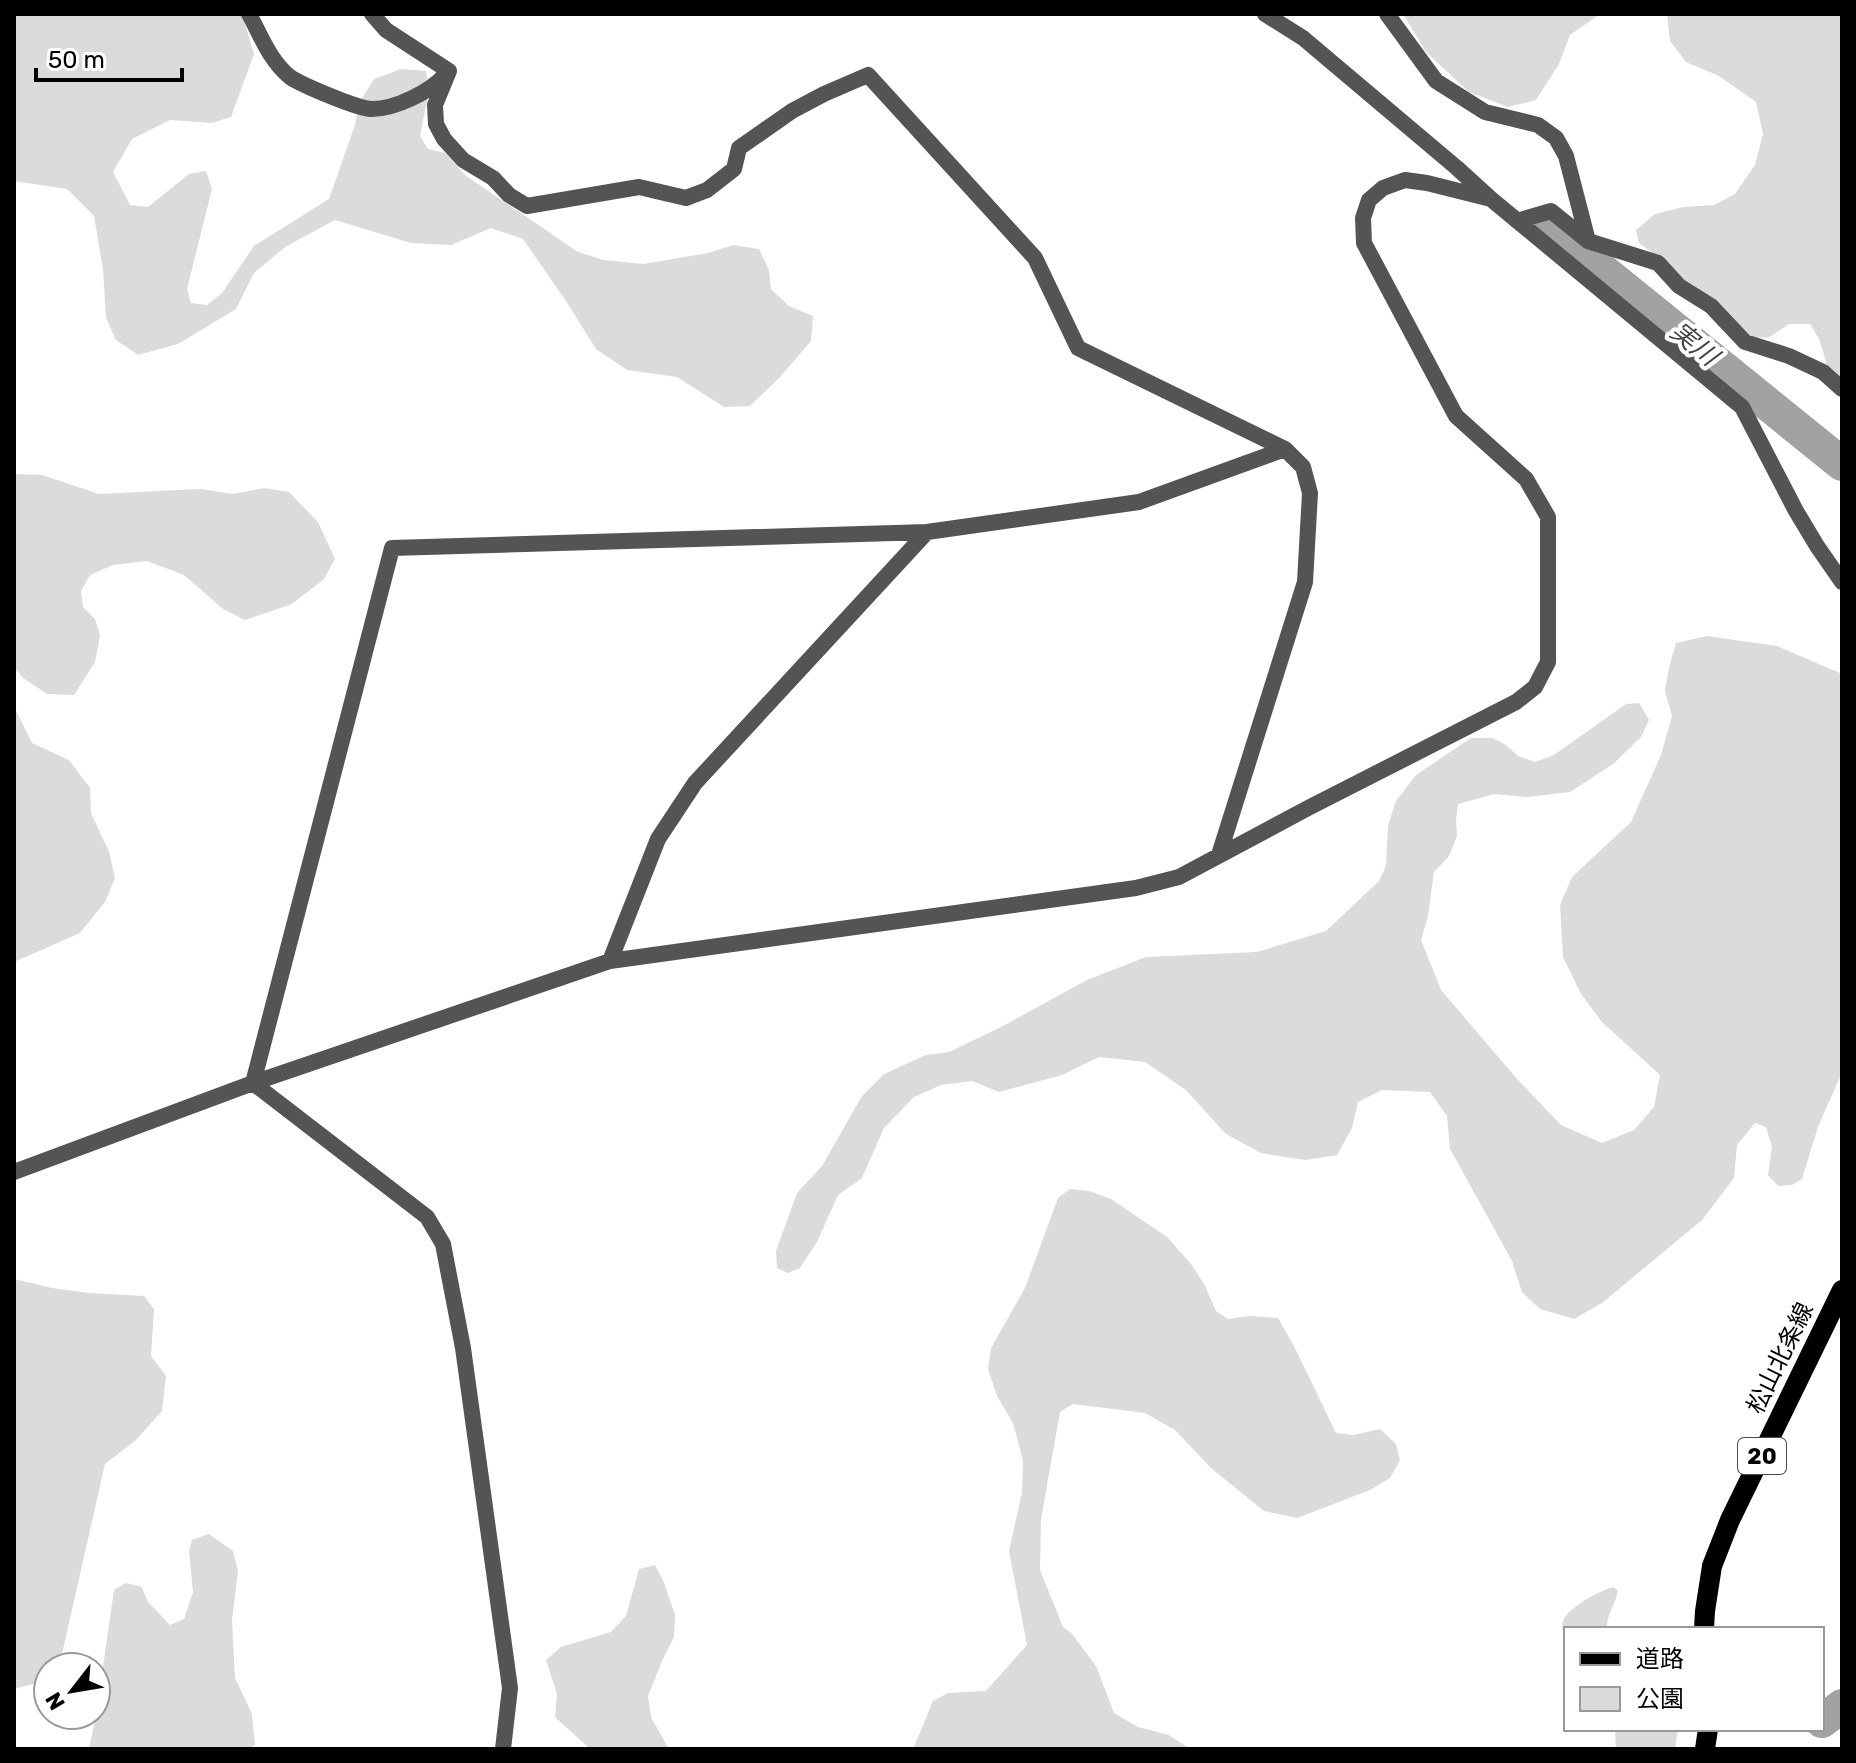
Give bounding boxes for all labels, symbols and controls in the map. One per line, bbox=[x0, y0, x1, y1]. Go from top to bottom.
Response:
scale bar bbox=[36, 32, 182, 82]
text: 50 m bbox=[48, 46, 105, 74]
water label: 実川 bbox=[1664, 316, 1726, 374]
street label: 松山北条線 bbox=[1741, 1298, 1819, 1418]
road number: 20 bbox=[1738, 1438, 1786, 1474]
legend bbox=[1564, 1627, 1824, 1731]
text: 道路 bbox=[1636, 1645, 1684, 1673]
north arrow bbox=[32, 1651, 112, 1731]
text: 公園 bbox=[1636, 1685, 1684, 1713]
text: N bbox=[40, 1687, 71, 1715]

